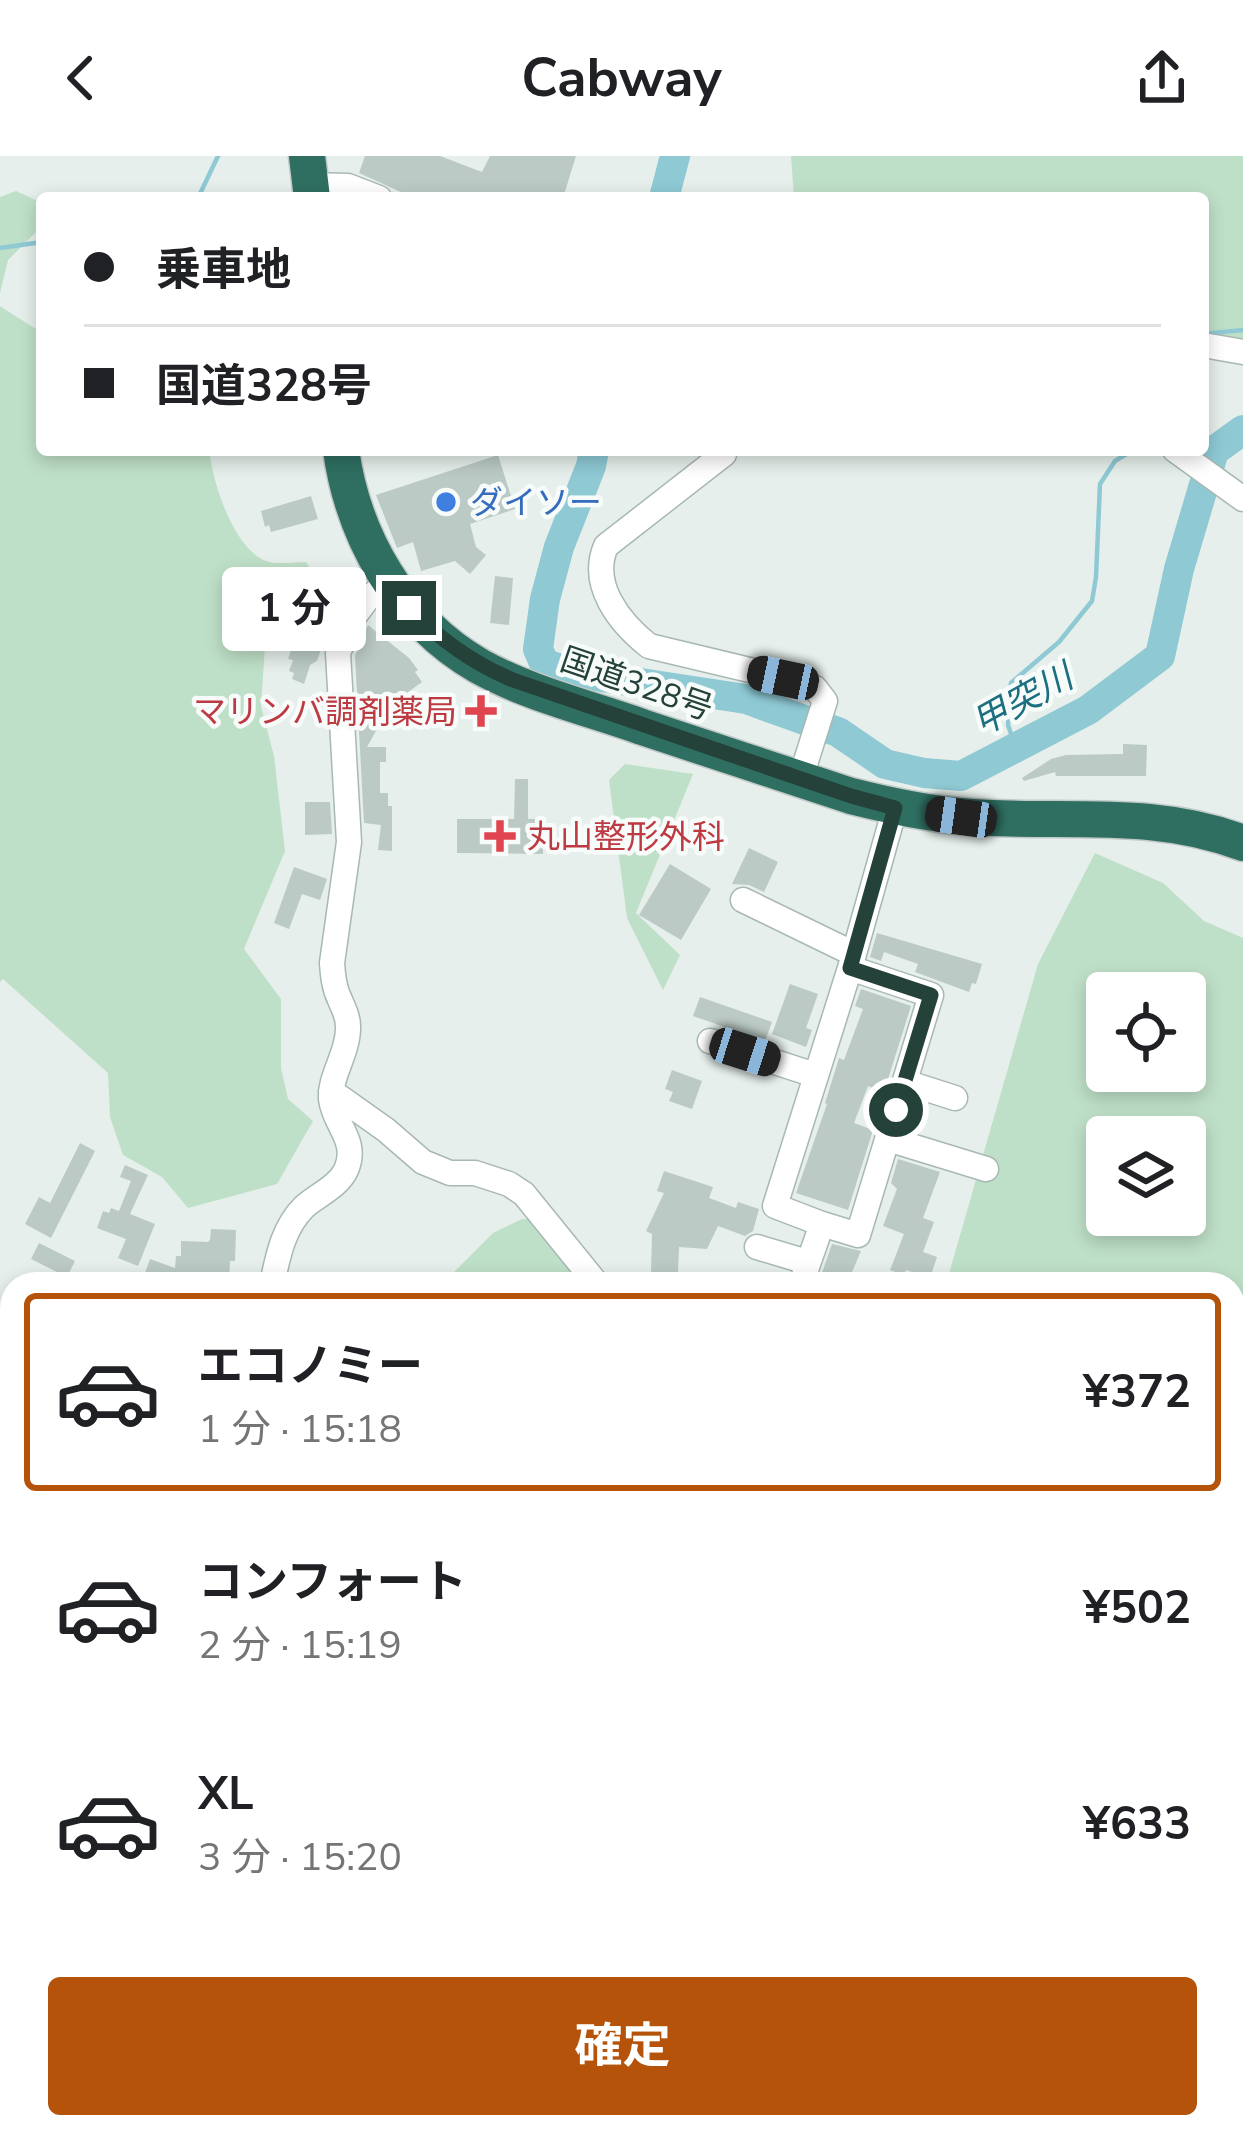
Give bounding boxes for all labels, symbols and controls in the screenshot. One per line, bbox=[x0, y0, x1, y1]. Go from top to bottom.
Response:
text: Cabway bbox=[521, 41, 722, 115]
icon: back bbox=[48, 45, 114, 111]
icon: share bbox=[1129, 45, 1195, 111]
text: 乗車地 bbox=[156, 240, 291, 301]
text: 国道328号 bbox=[156, 356, 372, 417]
place label: ダイソー bbox=[470, 481, 602, 526]
marker: ダイソー bbox=[433, 489, 459, 515]
callout: 1 分 bbox=[223, 566, 367, 650]
route end bbox=[382, 581, 436, 635]
text: 1 分 bbox=[258, 582, 330, 635]
street label: 国道328号 bbox=[554, 637, 719, 731]
water label: 甲突川 bbox=[964, 651, 1085, 748]
car bbox=[744, 653, 822, 703]
place label: マリンバ調剤薬局 bbox=[193, 690, 457, 735]
marker: マリンバ調剤薬局 bbox=[468, 698, 494, 724]
car bbox=[923, 794, 999, 840]
place label: 丸山整形外科 bbox=[527, 815, 725, 860]
marker: 丸山整形外科 bbox=[484, 820, 516, 852]
map controls bbox=[1086, 972, 1206, 1236]
button: locate bbox=[1086, 972, 1206, 1092]
car bbox=[705, 1024, 785, 1080]
route start bbox=[869, 1083, 923, 1137]
button: layers bbox=[1086, 1116, 1206, 1236]
text: エコノミー bbox=[198, 1336, 423, 1397]
icon: car bbox=[54, 1338, 162, 1446]
text: ¥372 bbox=[1083, 1362, 1191, 1423]
text: 1 分 · 15:18 bbox=[198, 1403, 402, 1456]
text: コンフォート bbox=[198, 1552, 467, 1613]
icon: car bbox=[54, 1554, 162, 1662]
text: ¥502 bbox=[1083, 1578, 1191, 1639]
text: 2 分 · 15:19 bbox=[198, 1619, 402, 1672]
text: XL bbox=[198, 1764, 254, 1825]
icon: car bbox=[54, 1770, 162, 1878]
text: ¥633 bbox=[1083, 1794, 1191, 1855]
text: 3 分 · 15:20 bbox=[198, 1831, 402, 1884]
button: 確定 bbox=[48, 1977, 1197, 2115]

